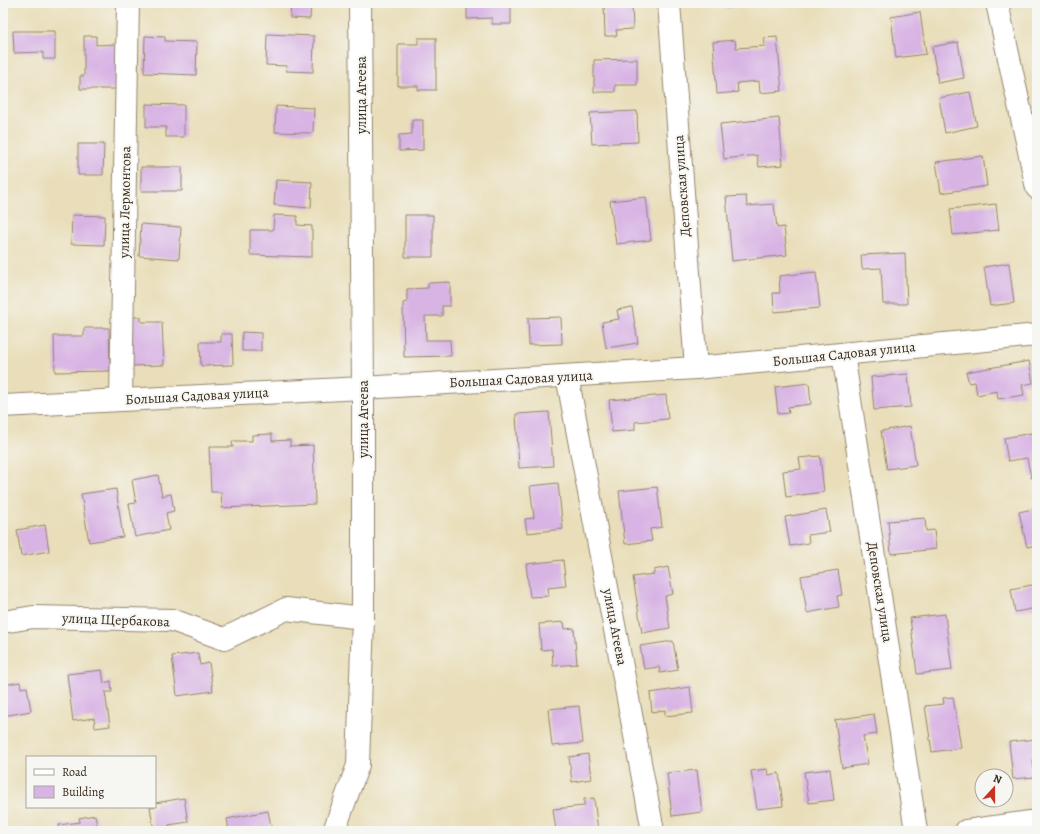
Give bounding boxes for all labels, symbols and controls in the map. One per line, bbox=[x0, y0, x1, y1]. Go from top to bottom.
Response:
street label: улица Агеева bbox=[352, 55, 371, 135]
street label: Деповская улица bbox=[669, 134, 695, 237]
street label: улица Лермонтова bbox=[115, 145, 135, 259]
street label: Большая Садовая улица bbox=[772, 337, 917, 371]
street label: Большая Садовая улица bbox=[449, 366, 594, 392]
street label: улица Агеева bbox=[354, 379, 373, 459]
street label: Большая Садовая улица bbox=[125, 383, 270, 409]
street label: Деповская улица bbox=[863, 540, 897, 644]
street label: улица Агеева bbox=[598, 586, 632, 668]
street label: улица Щербакова bbox=[61, 609, 171, 631]
legend bbox=[26, 756, 156, 808]
text: Road bbox=[62, 764, 88, 780]
north arrow bbox=[974, 768, 1014, 808]
text: N bbox=[991, 771, 1004, 788]
text: Building bbox=[62, 784, 104, 800]

